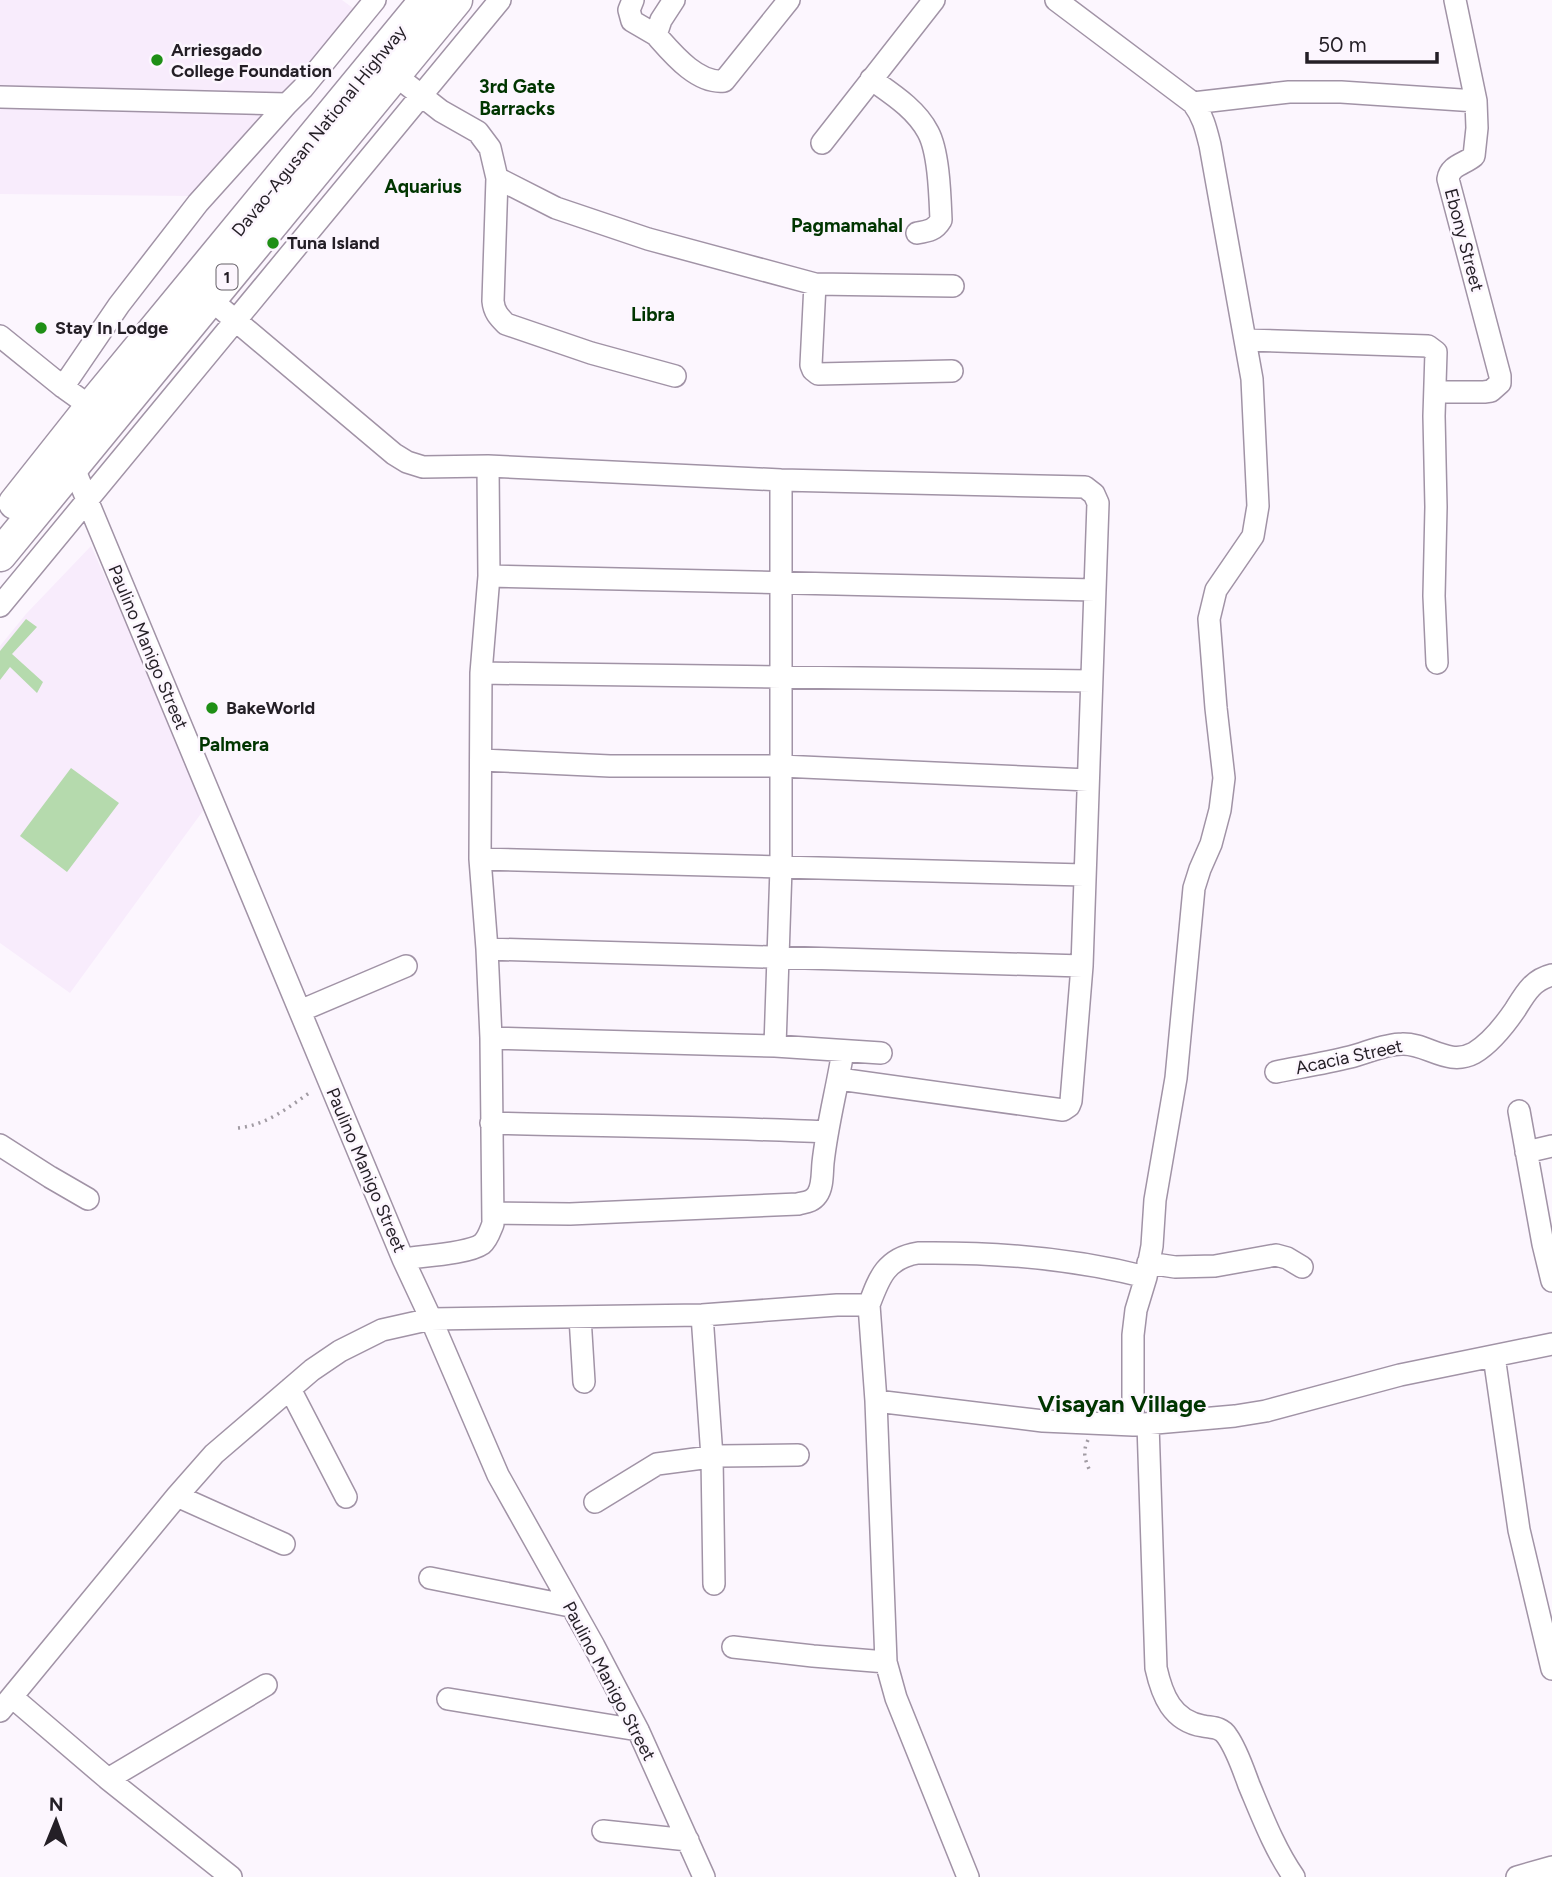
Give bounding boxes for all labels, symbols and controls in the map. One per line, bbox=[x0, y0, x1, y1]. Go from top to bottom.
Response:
street label: Davao-Agusan National Highway bbox=[227, 21, 411, 241]
scale bar bbox=[1307, 21, 1436, 65]
text: 50 m bbox=[1318, 32, 1367, 57]
place label: Arriesgado College Foundation bbox=[171, 39, 332, 82]
marker: Arriesgado College Foundation bbox=[149, 52, 165, 68]
district label: 3rd Gate Barracks bbox=[479, 75, 555, 120]
district label: Aquarius bbox=[384, 175, 462, 198]
street label: Ebony Street bbox=[1440, 186, 1488, 294]
district label: Pagmamahal bbox=[791, 214, 903, 237]
place label: Tuna Island bbox=[287, 232, 380, 254]
marker: Tuna Island bbox=[265, 235, 281, 251]
road number: 1 bbox=[216, 264, 238, 290]
district label: Libra bbox=[631, 303, 675, 326]
place label: Stay In Lodge bbox=[55, 317, 168, 339]
marker: Stay In Lodge bbox=[33, 320, 49, 336]
street label: Paulino Manigo Street bbox=[103, 561, 193, 733]
place label: BakeWorld bbox=[226, 697, 315, 719]
marker: BakeWorld bbox=[204, 700, 220, 716]
district label: Palmera bbox=[199, 733, 269, 756]
street label: Acacia Street bbox=[1293, 1035, 1405, 1079]
street label: Paulino Manigo Street bbox=[321, 1084, 411, 1256]
district label: Visayan Village bbox=[1038, 1389, 1206, 1418]
street label: Paulino Manigo Street bbox=[558, 1598, 660, 1764]
north arrow bbox=[21, 1786, 91, 1856]
text: N bbox=[49, 1793, 64, 1816]

